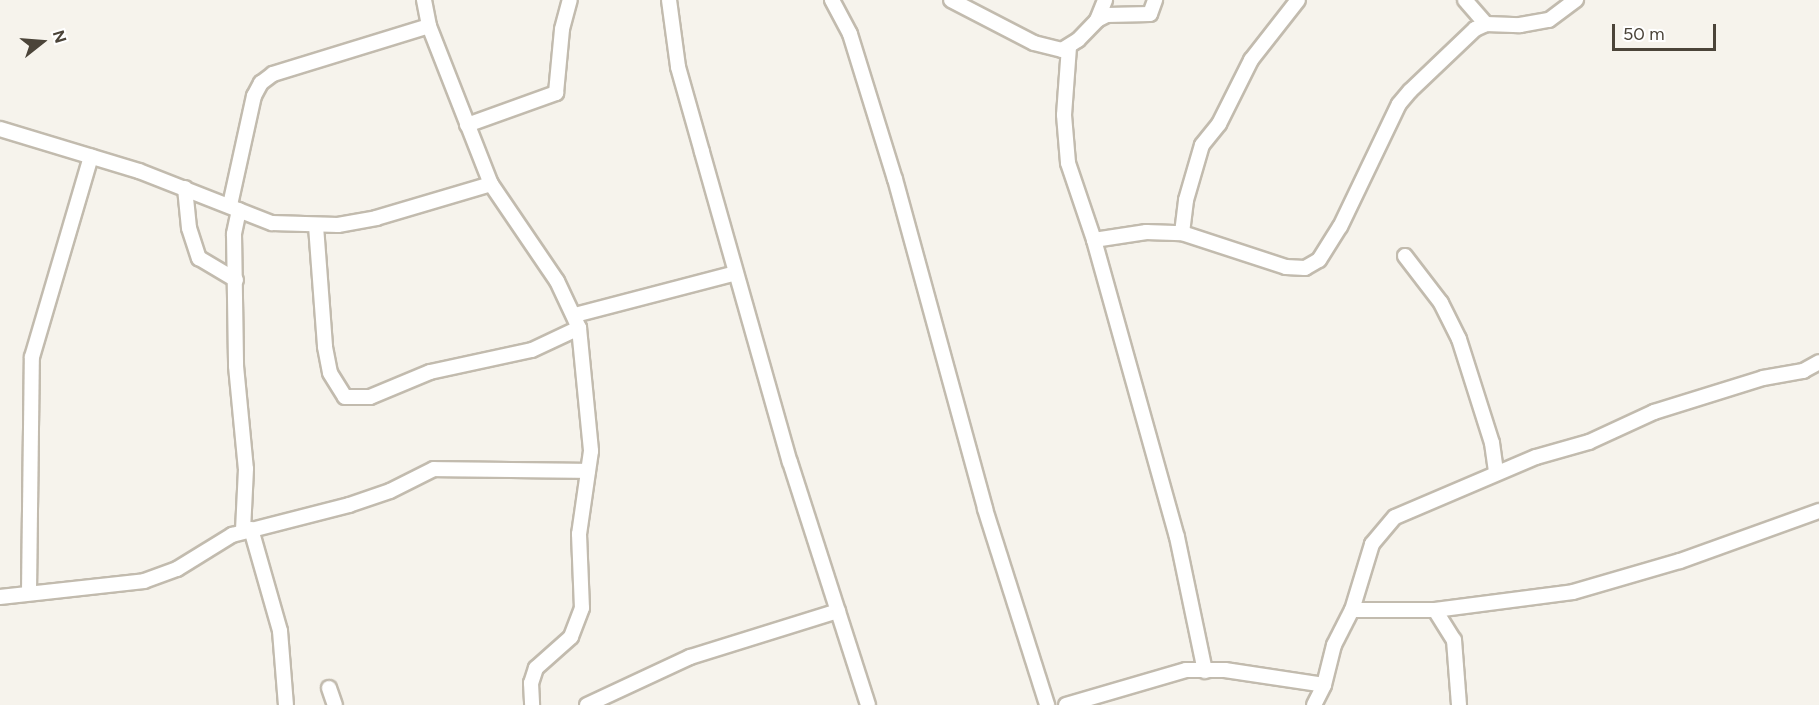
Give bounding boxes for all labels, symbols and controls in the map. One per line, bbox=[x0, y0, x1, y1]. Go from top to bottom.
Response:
north arrow bbox=[12, 12, 72, 72]
scale bar bbox=[1615, 12, 1718, 50]
text: 50 m bbox=[1623, 23, 1665, 45]
text: N bbox=[49, 28, 71, 45]

